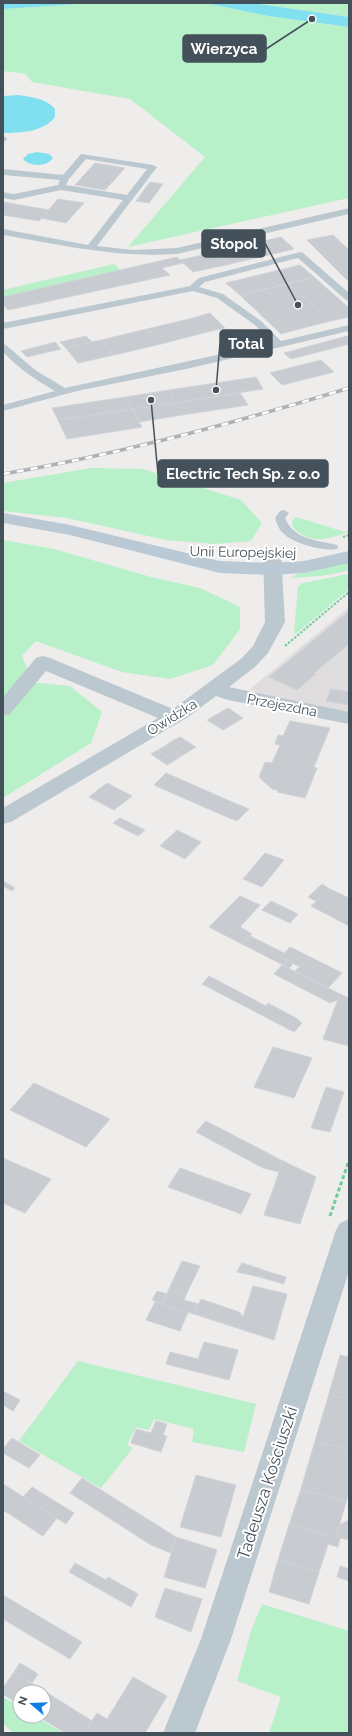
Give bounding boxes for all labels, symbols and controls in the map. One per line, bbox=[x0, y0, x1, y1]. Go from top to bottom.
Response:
callout: Wierzyca bbox=[183, 35, 266, 62]
text: Wierzyca bbox=[191, 40, 258, 58]
callout: Stopol bbox=[202, 230, 265, 257]
text: Stopol bbox=[210, 235, 258, 253]
callout: Total bbox=[220, 330, 272, 357]
text: Total bbox=[228, 335, 264, 353]
callout: Electric Tech Sp. z o.o bbox=[158, 460, 328, 487]
text: Electric Tech Sp. z o.o bbox=[166, 465, 320, 483]
street label: Unii Europejskiej bbox=[190, 543, 296, 561]
street label: Przejezdna bbox=[246, 690, 318, 720]
street label: Owidzka bbox=[144, 695, 200, 739]
street label: Tadeusza Kościuszki bbox=[233, 1404, 301, 1562]
north arrow bbox=[12, 1684, 52, 1724]
text: N bbox=[16, 1695, 31, 1707]

